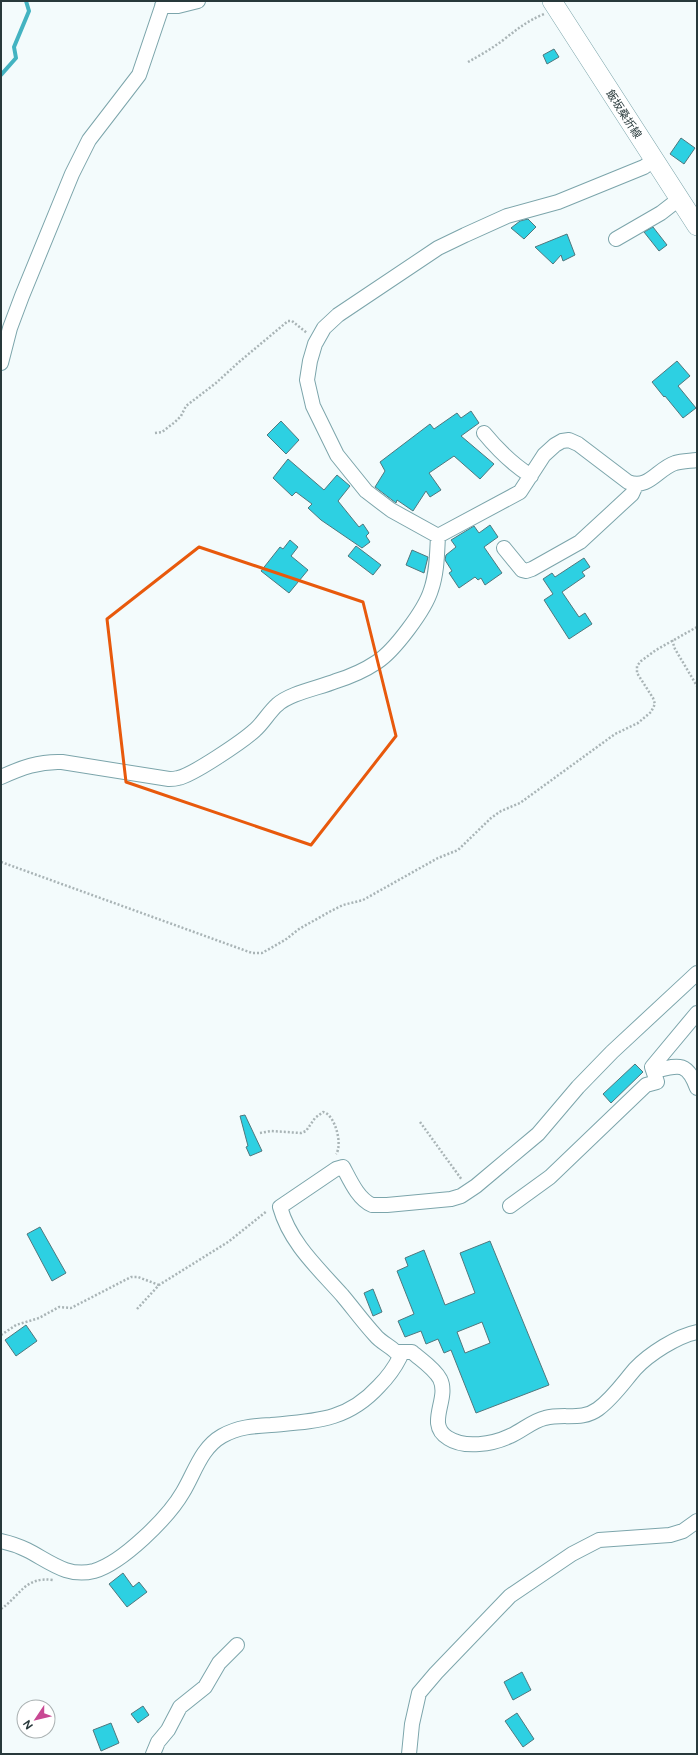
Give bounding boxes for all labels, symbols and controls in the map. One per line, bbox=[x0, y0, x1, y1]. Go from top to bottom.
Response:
street label: 飯坂桑折線 bbox=[603, 88, 644, 141]
north arrow bbox=[16, 1699, 56, 1739]
text: N bbox=[20, 1717, 36, 1732]

